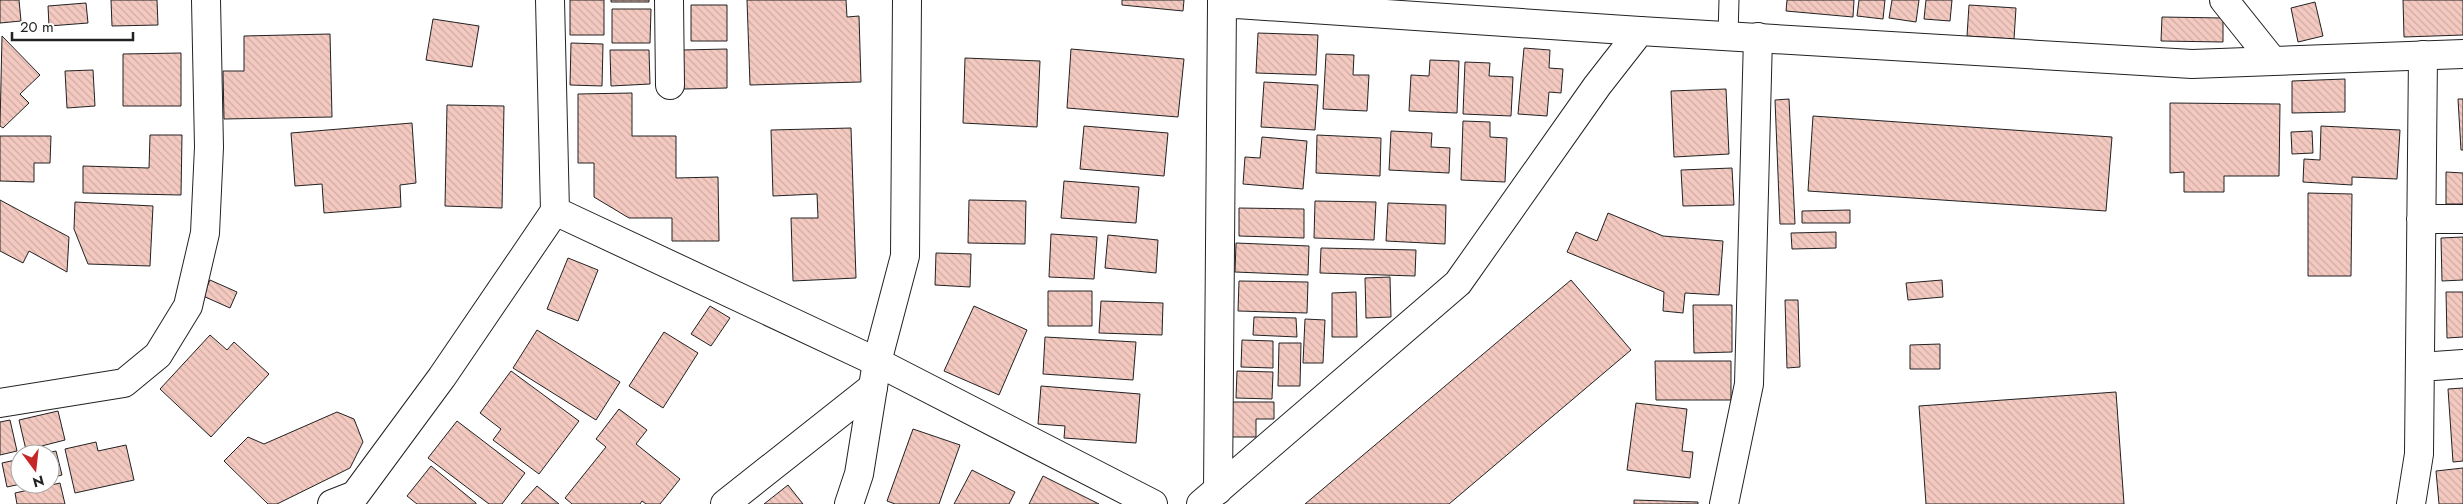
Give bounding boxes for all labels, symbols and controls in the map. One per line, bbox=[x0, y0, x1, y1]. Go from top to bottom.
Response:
scale bar bbox=[12, 10, 134, 42]
text: 20 m bbox=[20, 16, 54, 38]
north arrow bbox=[10, 444, 60, 494]
text: N bbox=[30, 470, 46, 493]

